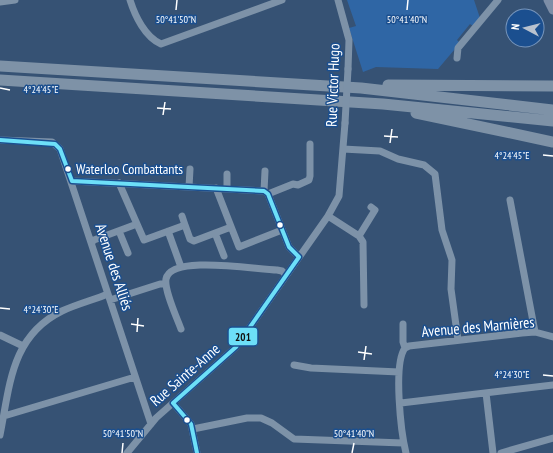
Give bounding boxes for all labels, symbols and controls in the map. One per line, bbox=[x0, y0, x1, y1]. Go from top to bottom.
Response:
north arrow bbox=[505, 8, 545, 48]
text: 50°41'50"N bbox=[156, 13, 196, 26]
text: 50°41'40"N bbox=[387, 13, 427, 26]
text: N bbox=[508, 23, 522, 31]
street label: Rue Victor Hugo bbox=[322, 43, 343, 127]
text: 4°24'45"E bbox=[24, 83, 58, 96]
text: 4°24'45"E bbox=[495, 149, 529, 162]
place label: Waterloo Combattants bbox=[76, 160, 183, 178]
marker: Waterloo Combattants bbox=[63, 164, 73, 174]
unlabelled marker bbox=[275, 220, 285, 230]
street label: Avenue des Alliés bbox=[91, 221, 137, 313]
text: 4°24'30"E bbox=[24, 303, 58, 316]
street label: Avenue des Marnières bbox=[421, 312, 535, 341]
line badge: 201 bbox=[228, 327, 258, 346]
text: 201 bbox=[235, 330, 251, 344]
street label: Rue Sainte-Anne bbox=[146, 339, 223, 410]
text: 4°24'30"E bbox=[495, 368, 529, 381]
unlabelled marker bbox=[182, 415, 192, 425]
text: 50°41'50"N bbox=[103, 427, 143, 440]
text: 50°41'40"N bbox=[334, 427, 374, 440]

